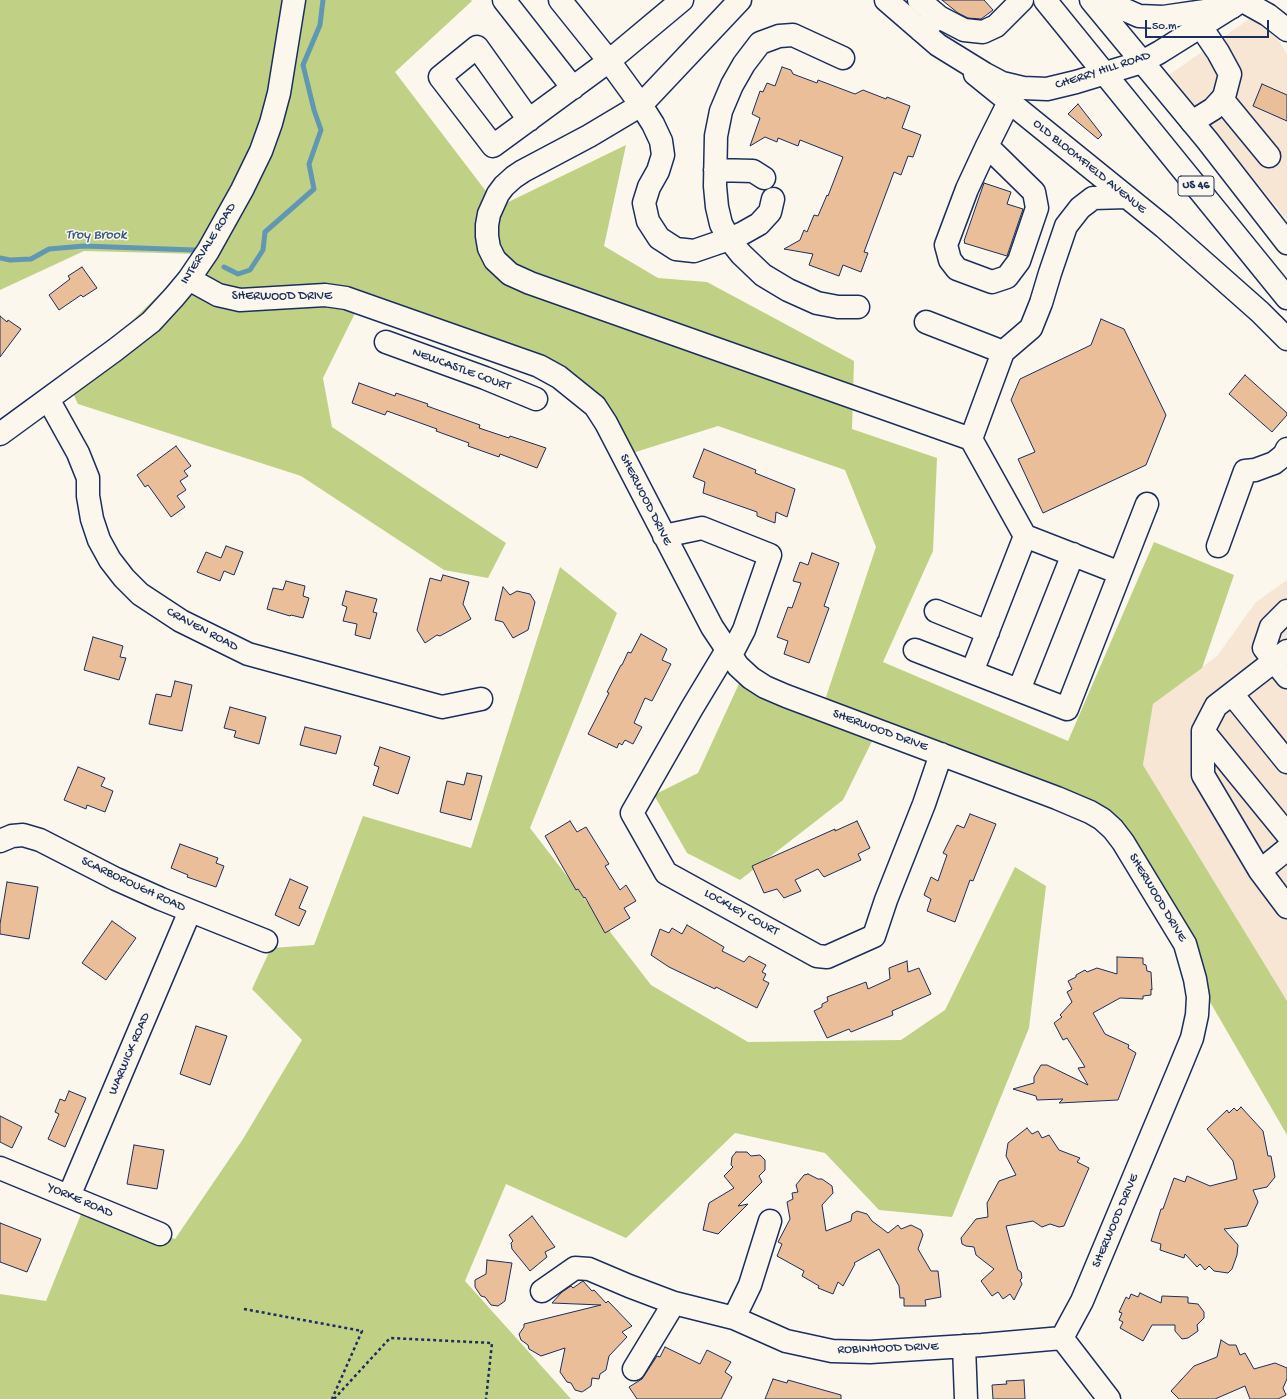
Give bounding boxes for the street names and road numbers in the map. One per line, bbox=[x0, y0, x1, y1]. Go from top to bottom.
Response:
street label: CHERRY HILL ROAD bbox=[1053, 48, 1153, 94]
street label: OLD BLOOMFIELD AVENUE bbox=[1029, 116, 1149, 218]
road number: US 46 bbox=[1178, 176, 1214, 196]
street label: INTERVALE ROAD bbox=[178, 200, 240, 288]
street label: SHERWOOD DRIVE bbox=[232, 289, 332, 305]
street label: NEWCASTLE COURT bbox=[410, 345, 512, 395]
street label: SHERWOOD DRIVE bbox=[615, 452, 675, 548]
street label: CRAVEN ROAD bbox=[163, 605, 241, 655]
street label: SHERWOOD DRIVE bbox=[830, 707, 930, 755]
street label: SHERWOOD DRIVE bbox=[1124, 851, 1190, 945]
street label: SCARBOROUGH ROAD bbox=[78, 854, 188, 916]
street label: LOCKLEY COURT bbox=[701, 886, 781, 940]
street label: WARWICK ROAD bbox=[106, 1011, 154, 1097]
street label: SHERWOOD DRIVE bbox=[1089, 1172, 1143, 1270]
street label: YORKE ROAD bbox=[45, 1180, 115, 1222]
street label: ROBINHOOD DRIVE bbox=[837, 1339, 939, 1359]

